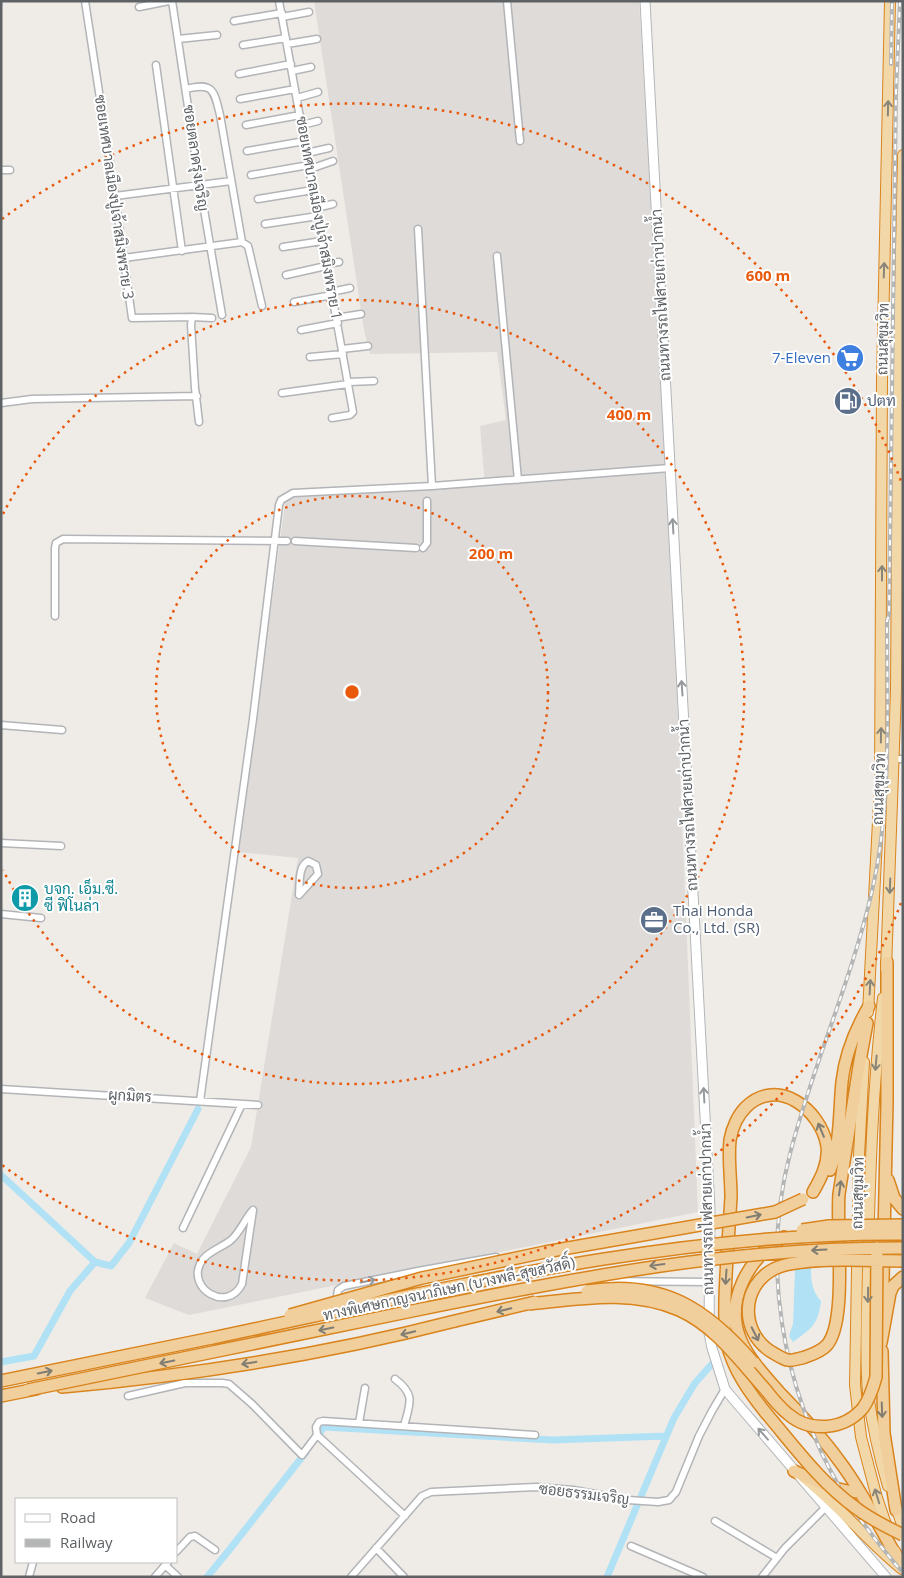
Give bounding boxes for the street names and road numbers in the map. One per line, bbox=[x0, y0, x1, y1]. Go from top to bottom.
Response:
street label: ซอยเทศบาลเมืองปู่เจ้าสมิงพราย 3 bbox=[90, 93, 139, 301]
street label: ซอยตลาดรุ่งเจริญ bbox=[178, 103, 214, 213]
street label: ซอยเทศบาลเมืองปู่เจ้าสมิงพราย 1 bbox=[291, 114, 348, 321]
street label: ถนนทางรถไฟสายเก่าปากน้ำ bbox=[644, 209, 674, 382]
street label: ถนนสุขุมวิท bbox=[871, 303, 895, 375]
street label: ถนนทางรถไฟสายเก่าปากน้ำ bbox=[671, 719, 701, 892]
street label: ถนนสุขุมวิท bbox=[867, 753, 891, 825]
street label: ผูกมิตร bbox=[108, 1084, 152, 1107]
street label: ถนนทางรถไฟสายเก่าปากน้ำ bbox=[693, 1123, 718, 1295]
street label: ถนนสุขุมวิท bbox=[846, 1157, 870, 1229]
street label: ทางพิเศษกาญจนาภิเษก (บางพลี-สุขสวัสดิ์) bbox=[320, 1247, 577, 1326]
street label: ซอยธรรมเจริญ bbox=[538, 1478, 631, 1508]

